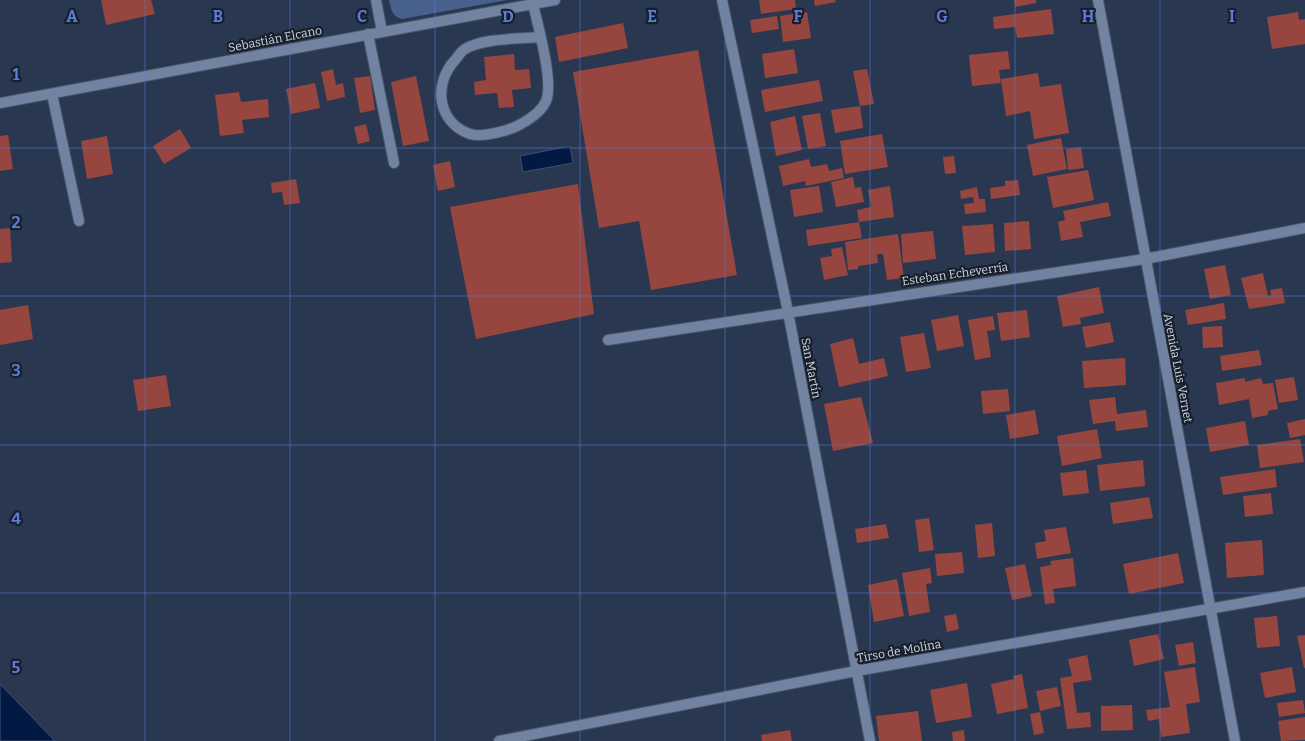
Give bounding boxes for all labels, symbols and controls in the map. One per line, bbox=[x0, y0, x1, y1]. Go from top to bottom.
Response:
text: A bbox=[66, 7, 78, 26]
text: B bbox=[213, 7, 223, 26]
text: C bbox=[357, 7, 367, 26]
text: D bbox=[502, 7, 514, 26]
text: E bbox=[647, 7, 657, 26]
text: F bbox=[794, 7, 803, 26]
text: G bbox=[936, 7, 948, 26]
text: H bbox=[1082, 7, 1095, 26]
text: I bbox=[1229, 7, 1235, 26]
street label: Sebastián Elcano bbox=[227, 23, 323, 55]
text: 1 bbox=[13, 65, 20, 84]
text: 2 bbox=[11, 213, 21, 232]
street label: Esteban Echeverría bbox=[901, 260, 1009, 288]
street label: Avenida Luis Vernet bbox=[1161, 312, 1196, 424]
street label: San Martín bbox=[798, 337, 824, 400]
text: 3 bbox=[11, 361, 21, 380]
text: 4 bbox=[11, 509, 21, 528]
street label: Tirso de Molina bbox=[856, 637, 943, 665]
text: 5 bbox=[12, 658, 21, 677]

